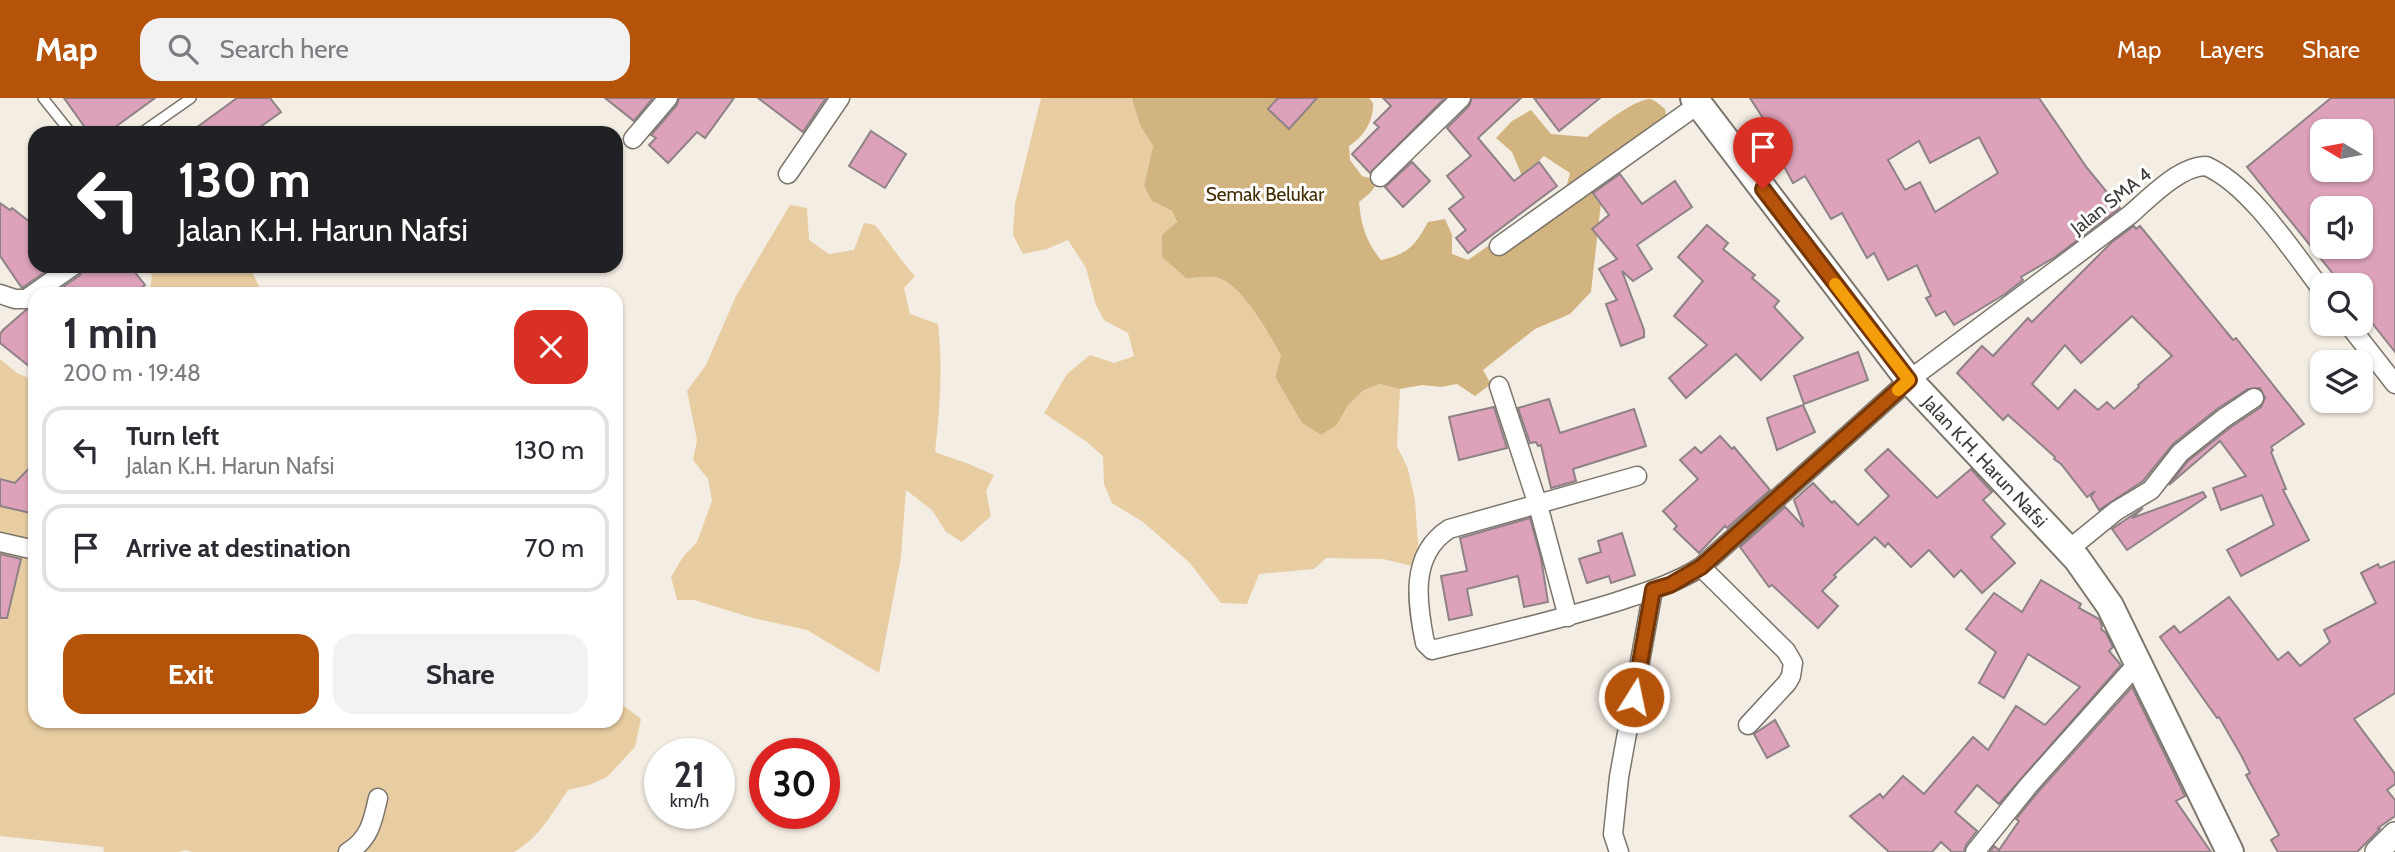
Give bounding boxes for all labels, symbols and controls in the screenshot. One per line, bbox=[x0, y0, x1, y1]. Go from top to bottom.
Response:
search box bbox=[140, 18, 630, 81]
text: Map bbox=[35, 29, 98, 69]
icon: search bbox=[164, 30, 202, 68]
text: Search here bbox=[220, 33, 349, 65]
text: Map bbox=[2117, 35, 2161, 64]
text: Layers bbox=[2199, 35, 2264, 64]
text: Share bbox=[2302, 35, 2360, 64]
pin bbox=[1733, 117, 1793, 189]
north arrow bbox=[2310, 119, 2373, 182]
map controls bbox=[2310, 119, 2373, 413]
icon: arrive bbox=[1744, 128, 1782, 166]
text: 130 m bbox=[178, 150, 311, 209]
icon: left bbox=[63, 154, 154, 245]
street label: Jalan SMA 4 bbox=[2065, 162, 2156, 240]
park label: Semak Belukar bbox=[1206, 183, 1324, 206]
button: sound bbox=[2310, 196, 2373, 259]
text: Jalan K.H. Harun Nafsi bbox=[178, 210, 468, 249]
button: search bbox=[2310, 273, 2373, 336]
text: 1 min bbox=[63, 307, 158, 359]
button: close bbox=[514, 310, 588, 384]
button: layers bbox=[2310, 350, 2373, 413]
text: 200 m · 19:48 bbox=[63, 359, 201, 387]
street label: Jalan K.H. Harun Nafsi bbox=[1917, 390, 2053, 532]
text: Turn left bbox=[126, 420, 219, 452]
icon: left bbox=[67, 431, 105, 469]
text: 130 m bbox=[515, 434, 584, 466]
text: Jalan K.H. Harun Nafsi bbox=[126, 452, 334, 480]
icon: arrive bbox=[67, 529, 105, 567]
text: Arrive at destination bbox=[126, 532, 351, 564]
text: 70 m bbox=[524, 532, 584, 564]
button: Exit bbox=[63, 634, 319, 714]
button: Share bbox=[333, 634, 588, 714]
position arrow bbox=[1597, 660, 1671, 734]
speed limit sign: 30 bbox=[749, 738, 840, 829]
text: 21 bbox=[674, 753, 705, 796]
text: km/h bbox=[670, 790, 709, 812]

